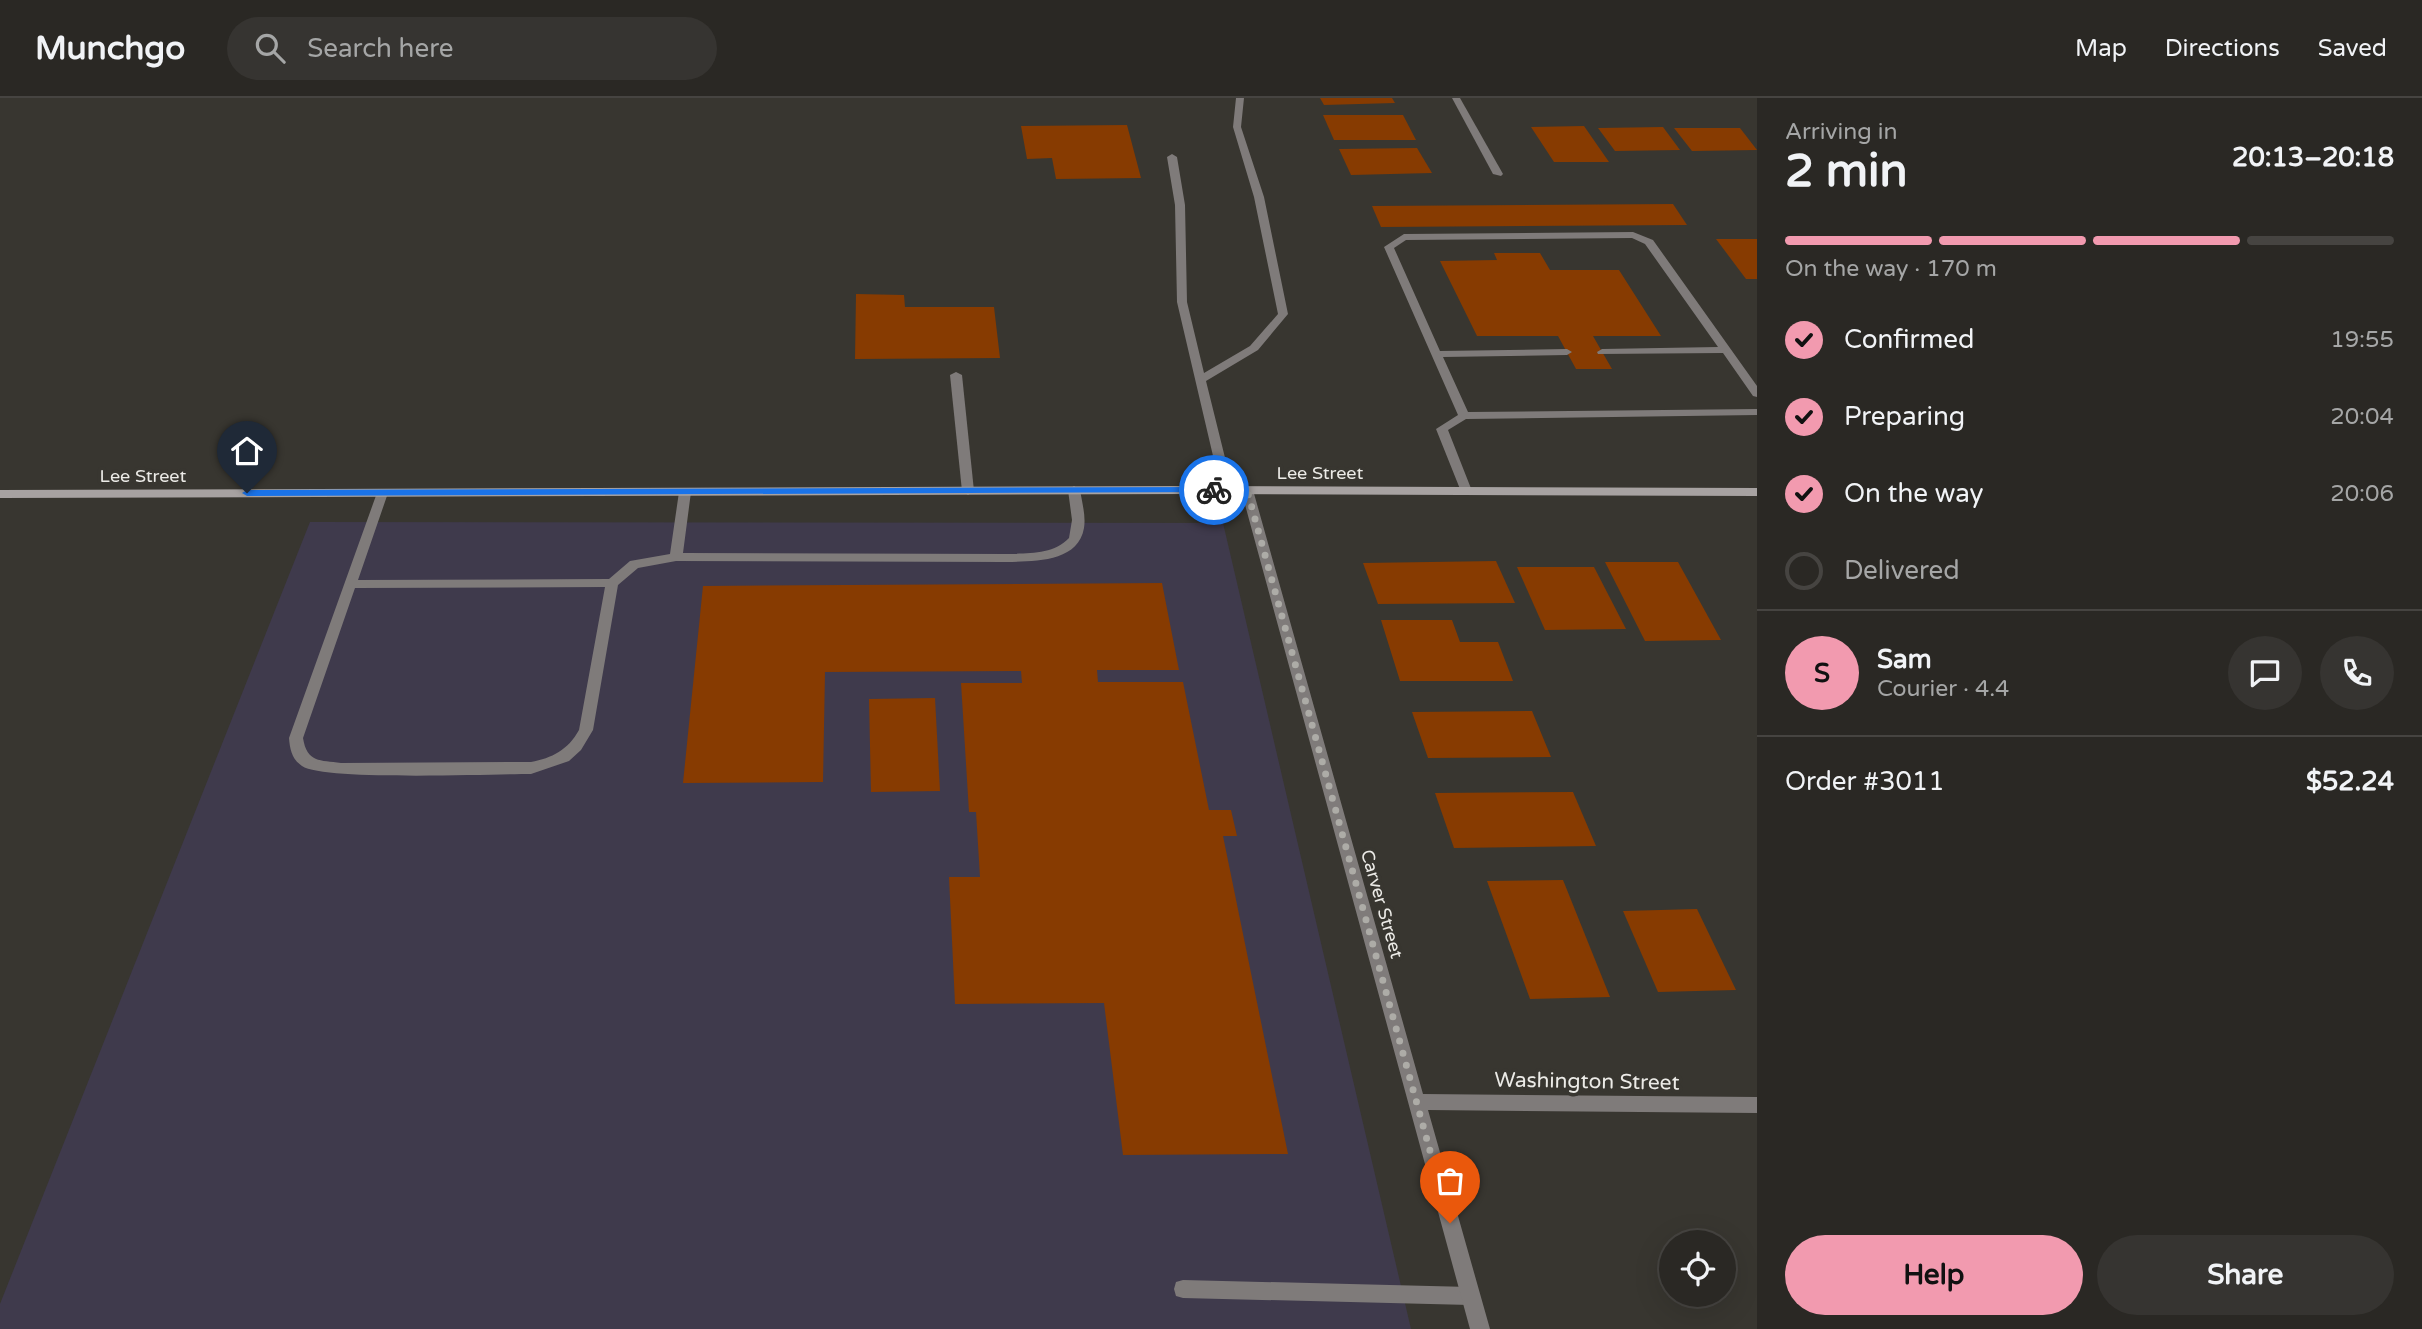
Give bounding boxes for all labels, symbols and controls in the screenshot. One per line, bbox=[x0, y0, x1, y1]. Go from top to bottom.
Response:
search box bbox=[227, 17, 717, 80]
text: Munchgo bbox=[35, 29, 185, 68]
icon: search bbox=[251, 29, 289, 67]
text: Search here bbox=[307, 33, 453, 64]
text: Map bbox=[2075, 34, 2127, 63]
text: Directions bbox=[2165, 34, 2280, 63]
text: Saved bbox=[2318, 34, 2387, 63]
text: Arriving in bbox=[1785, 118, 1898, 146]
text: 20:13–20:18 bbox=[2232, 142, 2394, 173]
text: 2 min bbox=[1785, 144, 1908, 199]
text: On the way · 170 m bbox=[1785, 255, 1997, 283]
icon: check bbox=[1785, 321, 1823, 359]
text: Confirmed bbox=[1844, 324, 1974, 355]
text: 19:55 bbox=[2330, 326, 2394, 354]
icon: check bbox=[1785, 398, 1823, 436]
text: Preparing bbox=[1844, 401, 1965, 432]
text: 20:04 bbox=[2330, 403, 2394, 431]
pin bbox=[217, 421, 277, 493]
icon: home bbox=[228, 432, 266, 470]
courier bbox=[1179, 455, 1249, 525]
street label: Lee Street bbox=[1277, 462, 1364, 484]
street label: Lee Street bbox=[100, 465, 187, 487]
icon: bike bbox=[1195, 471, 1233, 509]
icon: check bbox=[1785, 475, 1823, 513]
text: On the way bbox=[1844, 478, 1984, 509]
text: 20:06 bbox=[2330, 480, 2394, 508]
text: Delivered bbox=[1844, 555, 1960, 586]
button: chat bbox=[2228, 636, 2302, 710]
button: phone bbox=[2320, 636, 2394, 710]
text: Sam bbox=[1877, 644, 1932, 675]
text: S bbox=[1814, 658, 1830, 689]
text: Courier · 4.4 bbox=[1877, 675, 2009, 703]
text: Order #3011 bbox=[1785, 766, 1945, 797]
text: $52.24 bbox=[2306, 766, 2394, 797]
street label: Carver Street bbox=[1356, 847, 1408, 961]
street label: Washington Street bbox=[1494, 1067, 1680, 1096]
pin bbox=[1420, 1151, 1480, 1223]
icon: bag bbox=[1431, 1162, 1469, 1200]
map controls bbox=[1659, 1230, 1736, 1307]
button: locate bbox=[1659, 1230, 1736, 1307]
button: Help bbox=[1785, 1235, 2083, 1315]
button: Share bbox=[2097, 1235, 2394, 1315]

